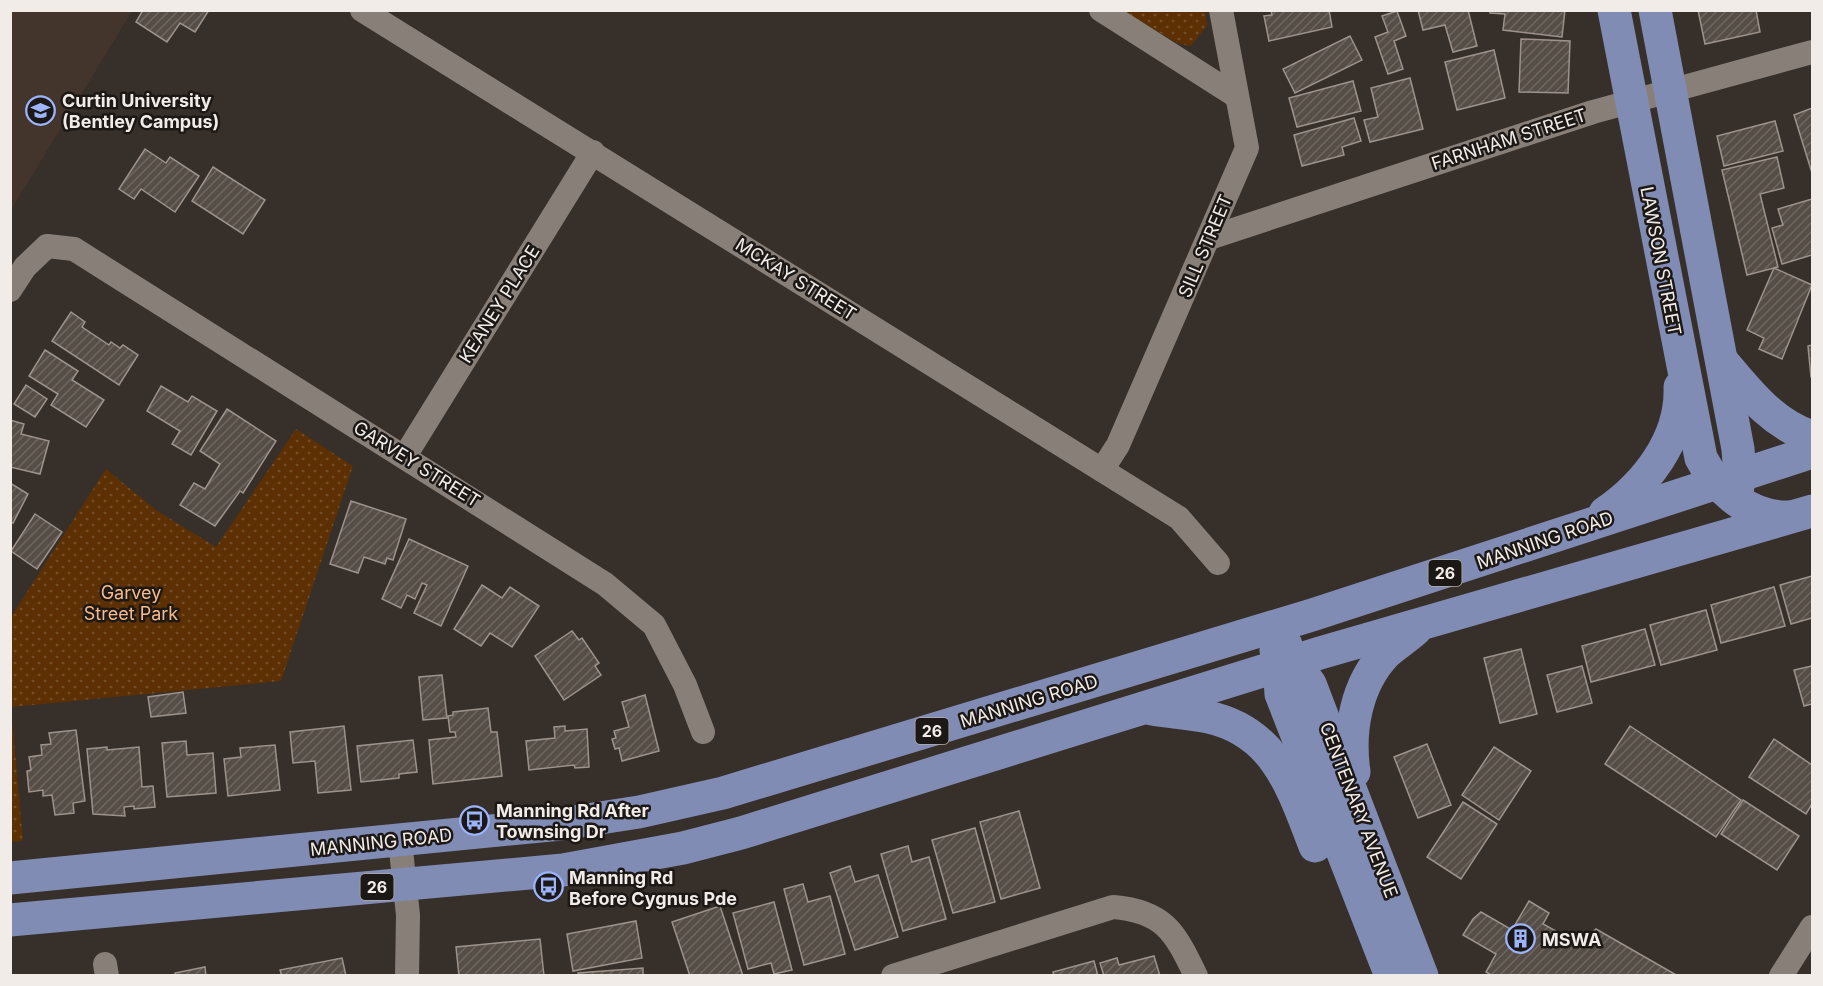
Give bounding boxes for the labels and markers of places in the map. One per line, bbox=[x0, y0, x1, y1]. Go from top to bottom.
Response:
place label: Curtin University (Bentley Campus) bbox=[62, 90, 219, 132]
school or university icon: Curtin University (Bentley Campus) bbox=[25, 94, 57, 126]
place label: Manning Rd After Townsing Dr bbox=[496, 800, 649, 842]
bus stop icon: Manning Rd After Townsing Dr bbox=[459, 804, 491, 836]
place label: Manning Rd Before Cygnus Pde bbox=[569, 867, 737, 909]
bus stop icon: Manning Rd Before Cygnus Pde bbox=[532, 871, 564, 903]
building icon: MSWA bbox=[1505, 923, 1537, 955]
place label: MSWA bbox=[1542, 929, 1601, 950]

